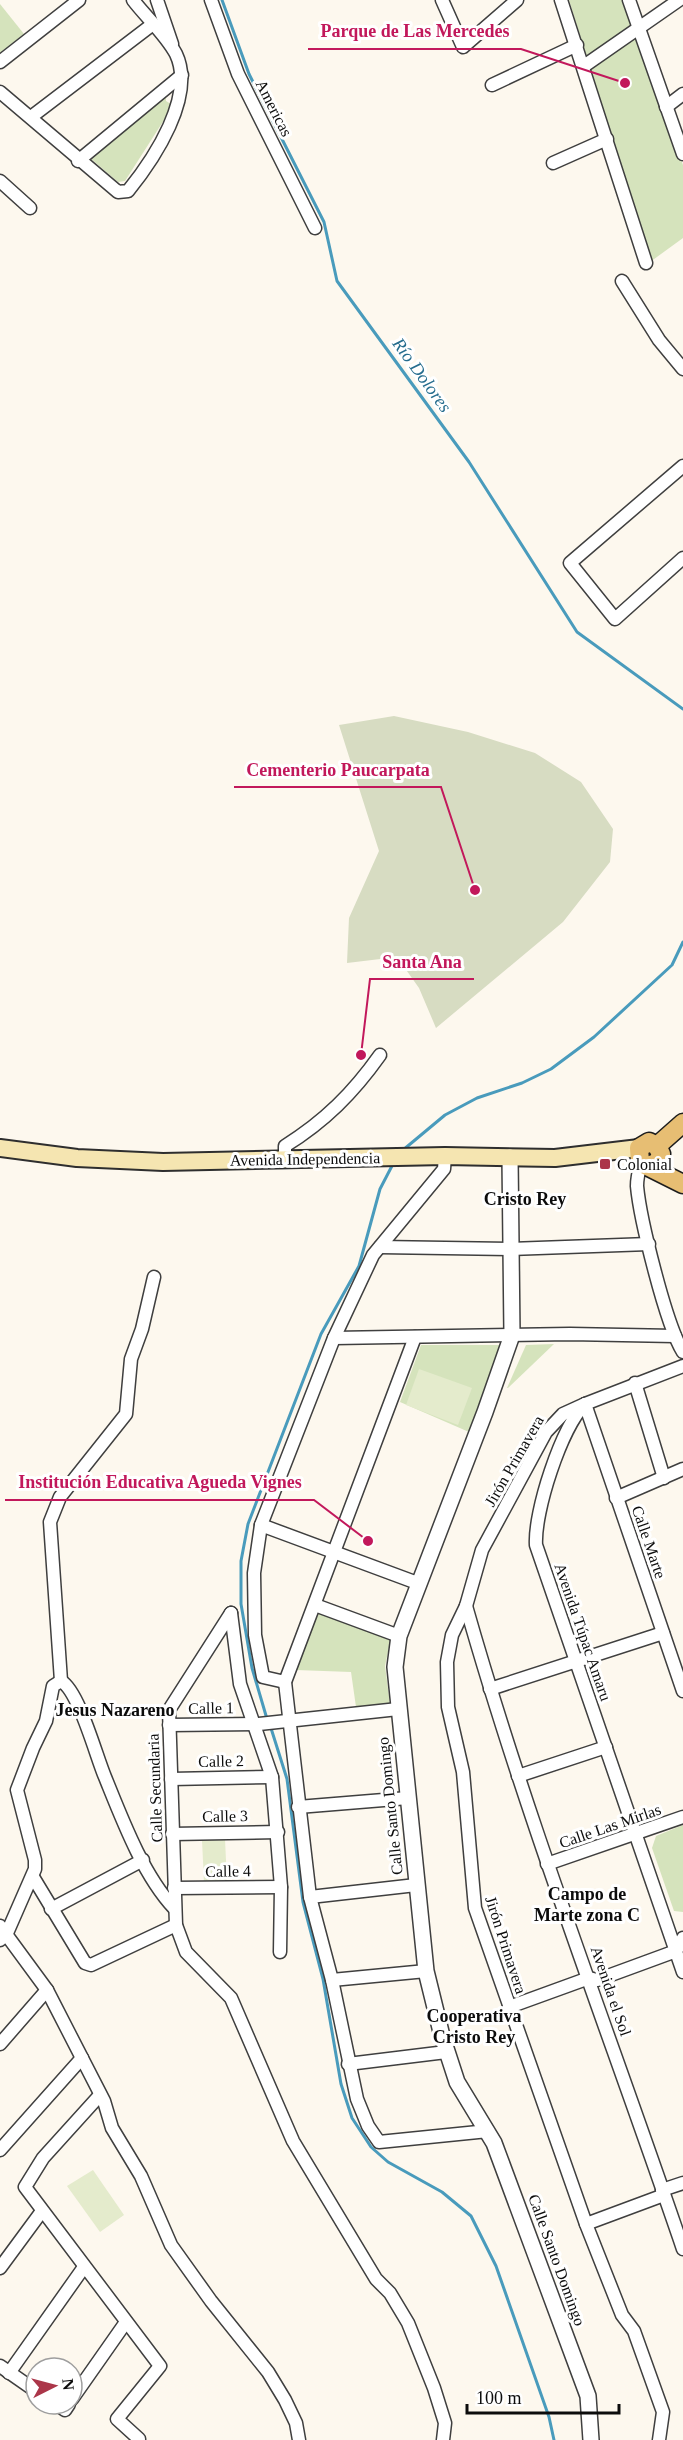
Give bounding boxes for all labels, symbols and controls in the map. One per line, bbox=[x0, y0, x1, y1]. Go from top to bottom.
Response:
callout: Parque de Las Mercedes bbox=[308, 13, 521, 49]
text: Parque de Las Mercedes bbox=[321, 21, 509, 41]
street label: Americas bbox=[253, 77, 295, 139]
water label: Río Dolores bbox=[388, 333, 456, 416]
callout: Cementerio Paucarpata bbox=[234, 751, 441, 787]
text: Cementerio Paucarpata bbox=[246, 760, 430, 780]
callout: Santa Ana bbox=[370, 943, 474, 979]
text: Santa Ana bbox=[382, 952, 462, 972]
street label: Avenida Independencia bbox=[230, 1149, 380, 1170]
place label: Colonial bbox=[617, 1156, 673, 1173]
marker: Colonial bbox=[598, 1157, 612, 1171]
district label: Cristo Rey bbox=[484, 1189, 566, 1209]
street label: Jirón Primavera bbox=[481, 1413, 547, 1509]
callout: Institución Educativa Agueda Vignes bbox=[5, 1464, 314, 1500]
text: Institución Educativa Agueda Vignes bbox=[18, 1472, 302, 1492]
street label: Calle Marte bbox=[629, 1503, 669, 1581]
street label: Avenida Túpac Amaru bbox=[551, 1561, 615, 1703]
street label: Calle 1 bbox=[188, 1699, 234, 1717]
district label: Jesus Nazareno bbox=[55, 1700, 175, 1720]
street label: Calle Secundaria bbox=[145, 1733, 165, 1843]
street label: Calle Santo Domingo bbox=[374, 1736, 407, 1876]
street label: Calle 2 bbox=[198, 1752, 244, 1770]
street label: Calle Las Mirlas bbox=[557, 1801, 663, 1851]
street label: Calle 3 bbox=[202, 1807, 248, 1825]
street label: Calle 4 bbox=[205, 1862, 251, 1880]
district label: Campo de Marte zona C bbox=[534, 1884, 640, 1925]
street label: Jirón Primavera bbox=[482, 1894, 530, 1996]
street label: Avenida el Sol bbox=[588, 1944, 635, 2039]
district label: Cooperativa Cristo Rey bbox=[427, 2006, 521, 2047]
street label: Calle Santo Domingo bbox=[524, 2192, 589, 2328]
north arrow bbox=[24, 2356, 84, 2416]
scale bar bbox=[467, 2377, 618, 2415]
text: N bbox=[59, 2378, 78, 2392]
text: 100 m bbox=[476, 2388, 522, 2408]

